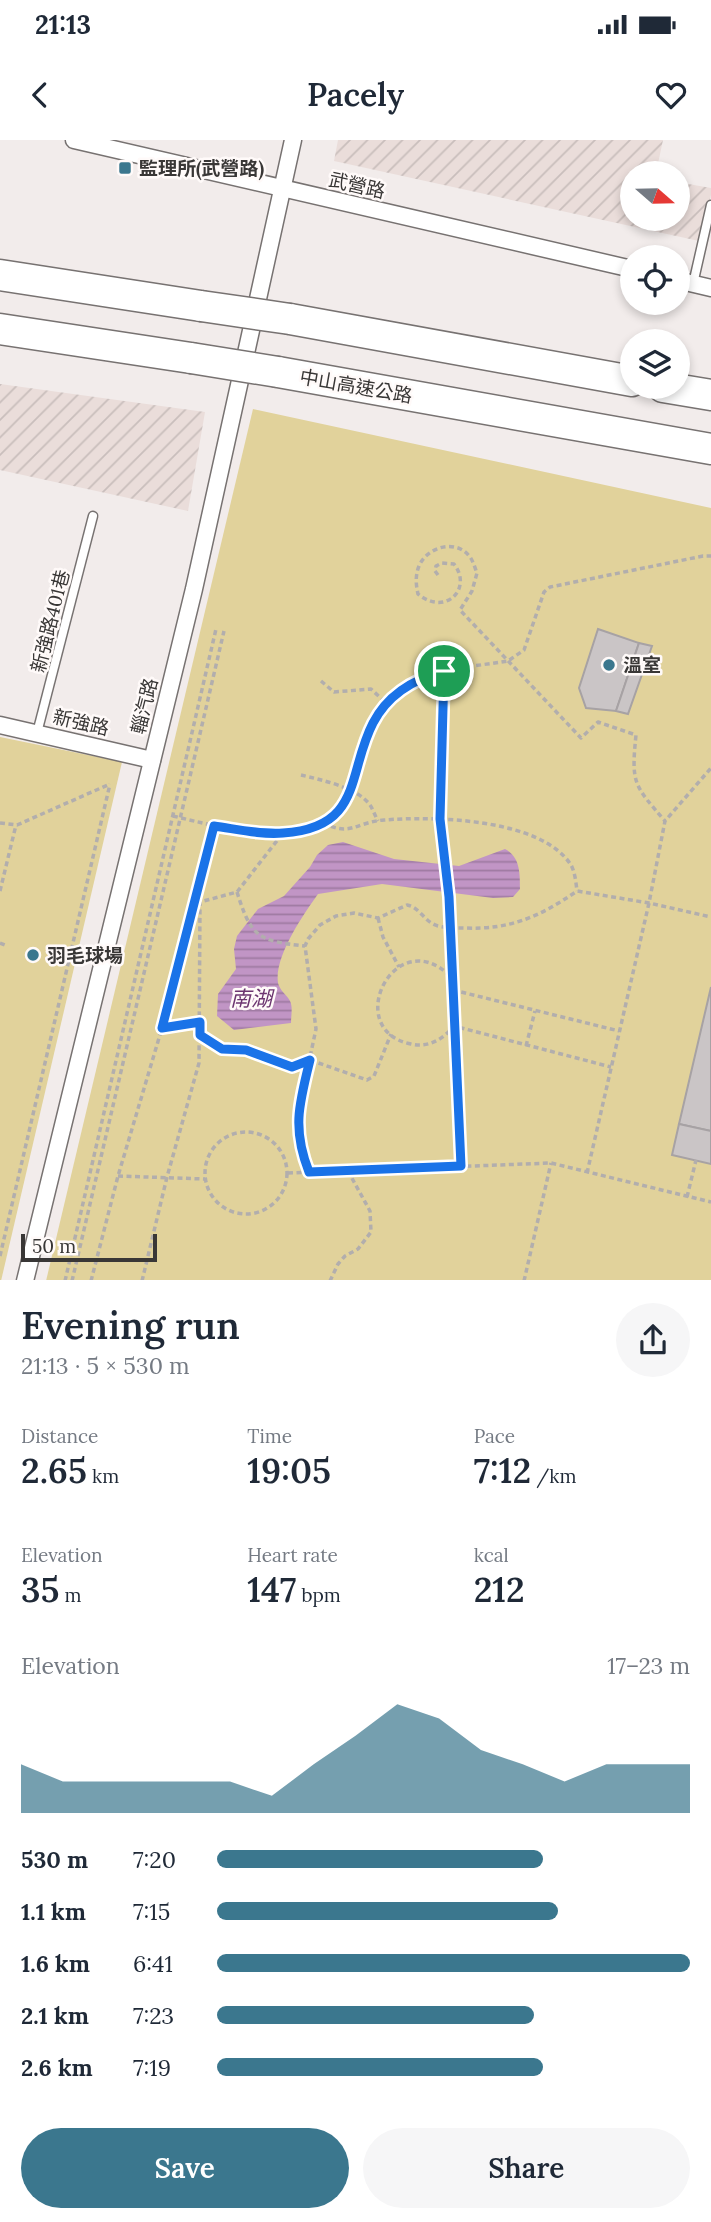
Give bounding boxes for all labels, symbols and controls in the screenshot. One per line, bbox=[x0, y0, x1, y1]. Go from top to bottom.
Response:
text: 21:13 bbox=[35, 8, 91, 41]
text: Pacely bbox=[307, 74, 404, 115]
icon: back bbox=[21, 76, 59, 114]
icon: heart bbox=[652, 76, 690, 114]
place label: 監理所(武營路) bbox=[139, 156, 265, 181]
marker: 監理所(武營路) bbox=[117, 160, 133, 176]
north arrow bbox=[620, 161, 690, 231]
map controls bbox=[620, 161, 690, 399]
street label: 武營路 bbox=[327, 167, 387, 203]
button: locate bbox=[620, 245, 690, 315]
button: layers bbox=[620, 329, 690, 399]
street label: 中山高速公路 bbox=[298, 364, 414, 408]
street label: 新強路401巷 bbox=[26, 567, 74, 675]
pin bbox=[414, 641, 474, 701]
icon: arrive bbox=[425, 652, 463, 690]
place label: 溫室 bbox=[623, 653, 661, 677]
marker: 溫室 bbox=[601, 657, 617, 673]
street label: 輜汽路 bbox=[125, 675, 163, 737]
street label: 新強路 bbox=[51, 704, 111, 740]
place label: 羽毛球場 bbox=[47, 943, 123, 967]
marker: 羽毛球場 bbox=[25, 947, 41, 963]
water label: 南湖 bbox=[230, 985, 275, 1012]
scale bar bbox=[21, 1232, 158, 1263]
text: 50 m bbox=[32, 1234, 76, 1258]
text: Evening run bbox=[21, 1301, 240, 1349]
button: share bbox=[616, 1303, 690, 1377]
text: 21:13 · 5 × 530 m bbox=[21, 1351, 190, 1380]
text: Distance bbox=[21, 1424, 98, 1448]
text: Time bbox=[247, 1424, 292, 1448]
text: Pace bbox=[474, 1424, 515, 1448]
text: 2.65 bbox=[21, 1448, 87, 1493]
text: 19:05 bbox=[247, 1448, 331, 1493]
text: 7:12 bbox=[474, 1448, 531, 1493]
text: km bbox=[87, 1464, 119, 1488]
text: /km bbox=[531, 1464, 576, 1488]
text: Elevation bbox=[21, 1543, 103, 1567]
text: Heart rate bbox=[247, 1543, 338, 1567]
text: kcal bbox=[474, 1543, 509, 1567]
text: 35 bbox=[21, 1567, 60, 1612]
text: 147 bbox=[247, 1567, 296, 1612]
text: 212 bbox=[474, 1567, 525, 1612]
text: m bbox=[60, 1583, 82, 1607]
text: bpm bbox=[296, 1583, 341, 1607]
text: Elevation bbox=[21, 1651, 120, 1680]
text: 17–23 m bbox=[607, 1651, 690, 1680]
text: 530 m bbox=[21, 1845, 88, 1874]
text: 7:20 bbox=[133, 1845, 176, 1874]
text: 1.1 km bbox=[21, 1897, 86, 1926]
text: 7:15 bbox=[133, 1897, 170, 1926]
text: 1.6 km bbox=[21, 1949, 90, 1978]
text: 6:41 bbox=[133, 1949, 173, 1978]
text: 2.1 km bbox=[21, 2001, 89, 2030]
text: 7:23 bbox=[133, 2001, 174, 2030]
text: 2.6 km bbox=[21, 2053, 93, 2082]
text: 7:19 bbox=[133, 2053, 171, 2082]
button: Save bbox=[21, 2128, 349, 2208]
button: Share bbox=[363, 2128, 690, 2208]

